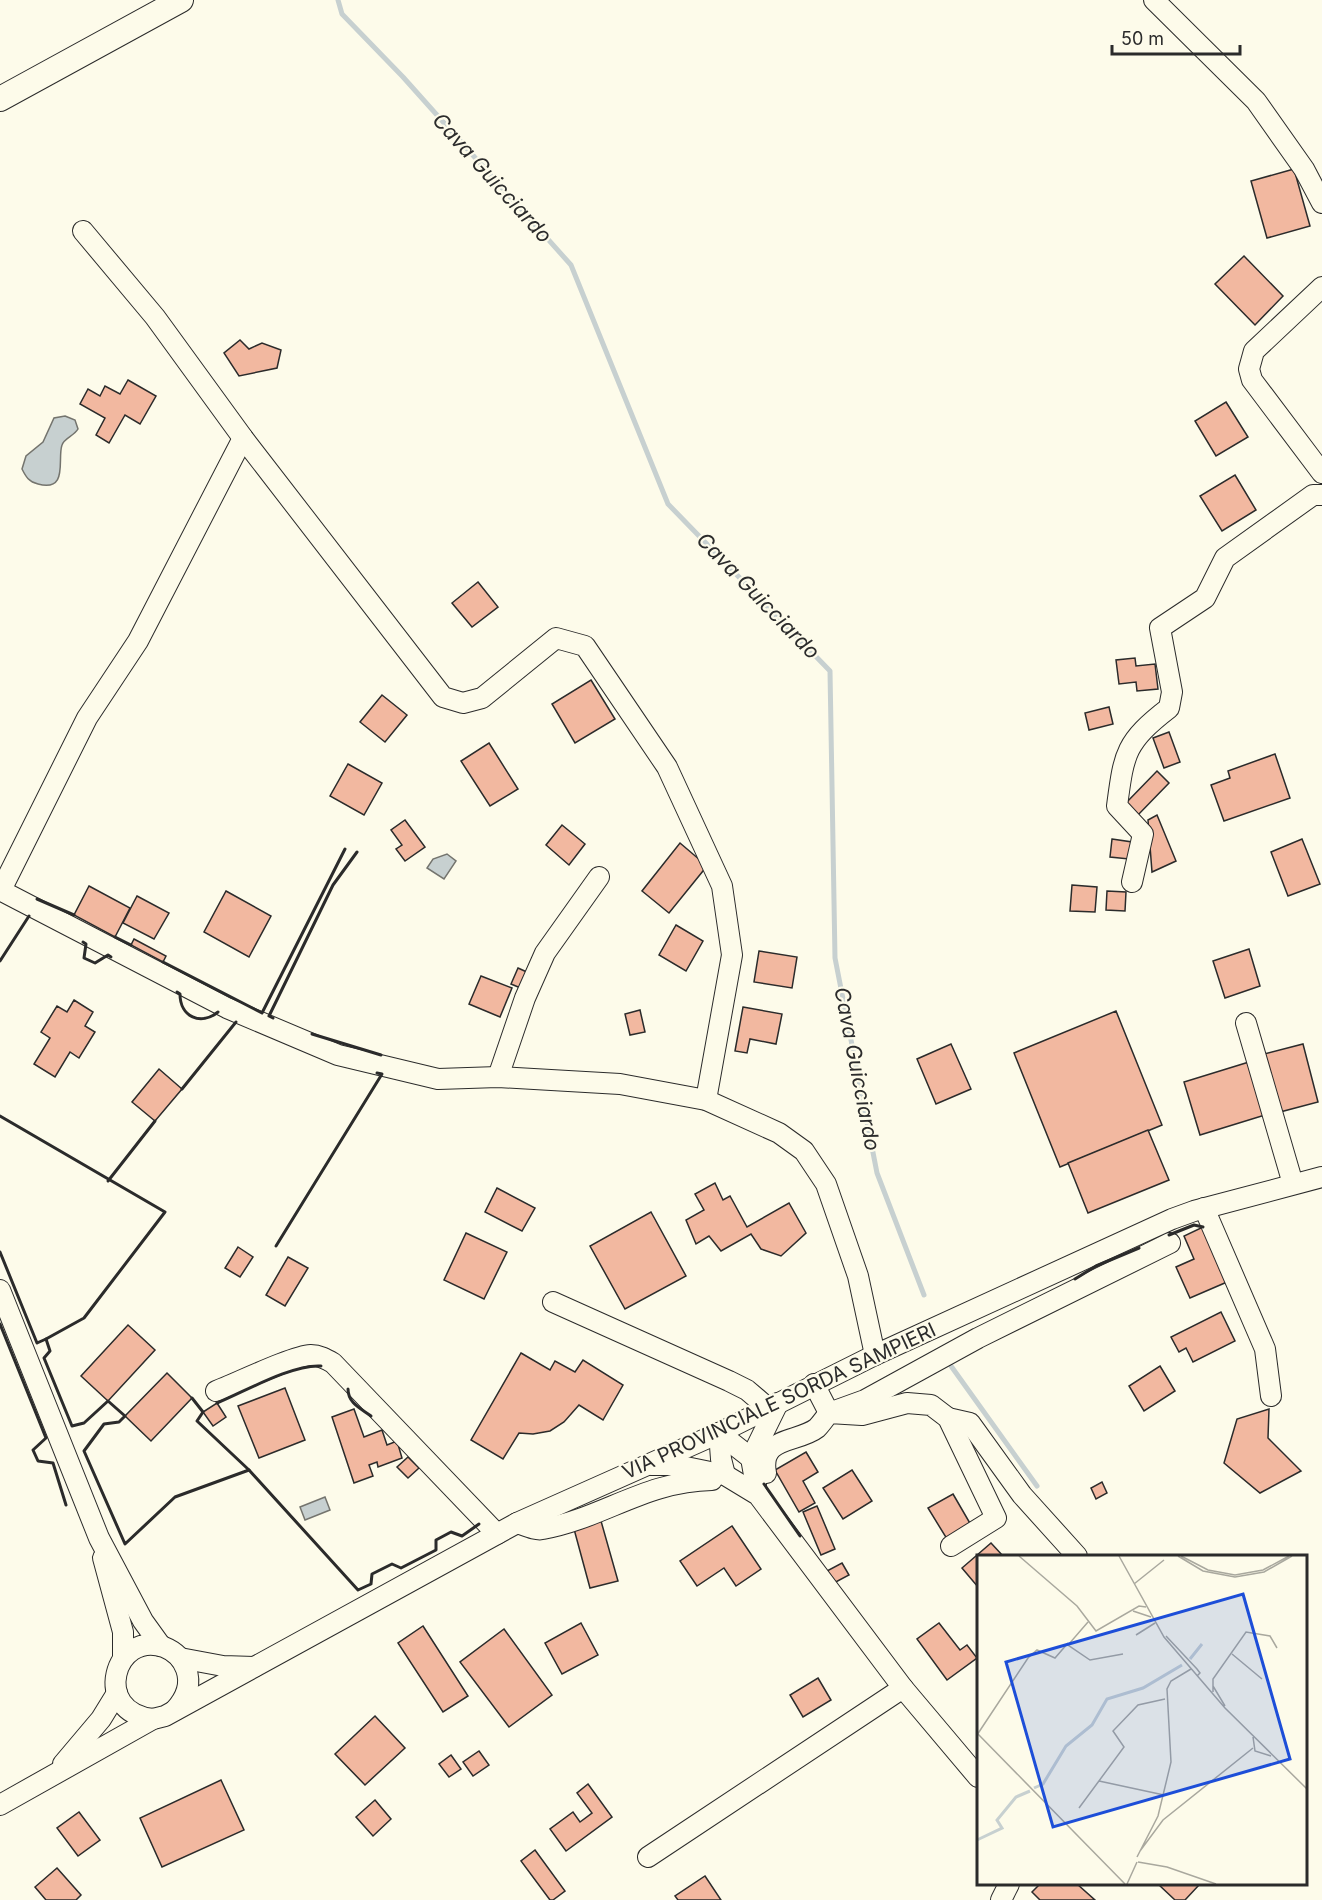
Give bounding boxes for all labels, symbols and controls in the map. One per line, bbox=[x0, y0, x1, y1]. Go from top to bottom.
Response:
scale bar bbox=[1112, 18, 1240, 56]
text: 50 m bbox=[1121, 28, 1164, 49]
water label: Cava Guicciardo bbox=[427, 107, 557, 248]
water label: Cava Guicciardo bbox=[692, 527, 825, 664]
water label: Cava Guicciardo bbox=[829, 985, 886, 1153]
street label: VIA PROVINCIALE SORDA SAMPIERI bbox=[618, 1318, 940, 1484]
inset map bbox=[977, 1555, 1307, 1885]

